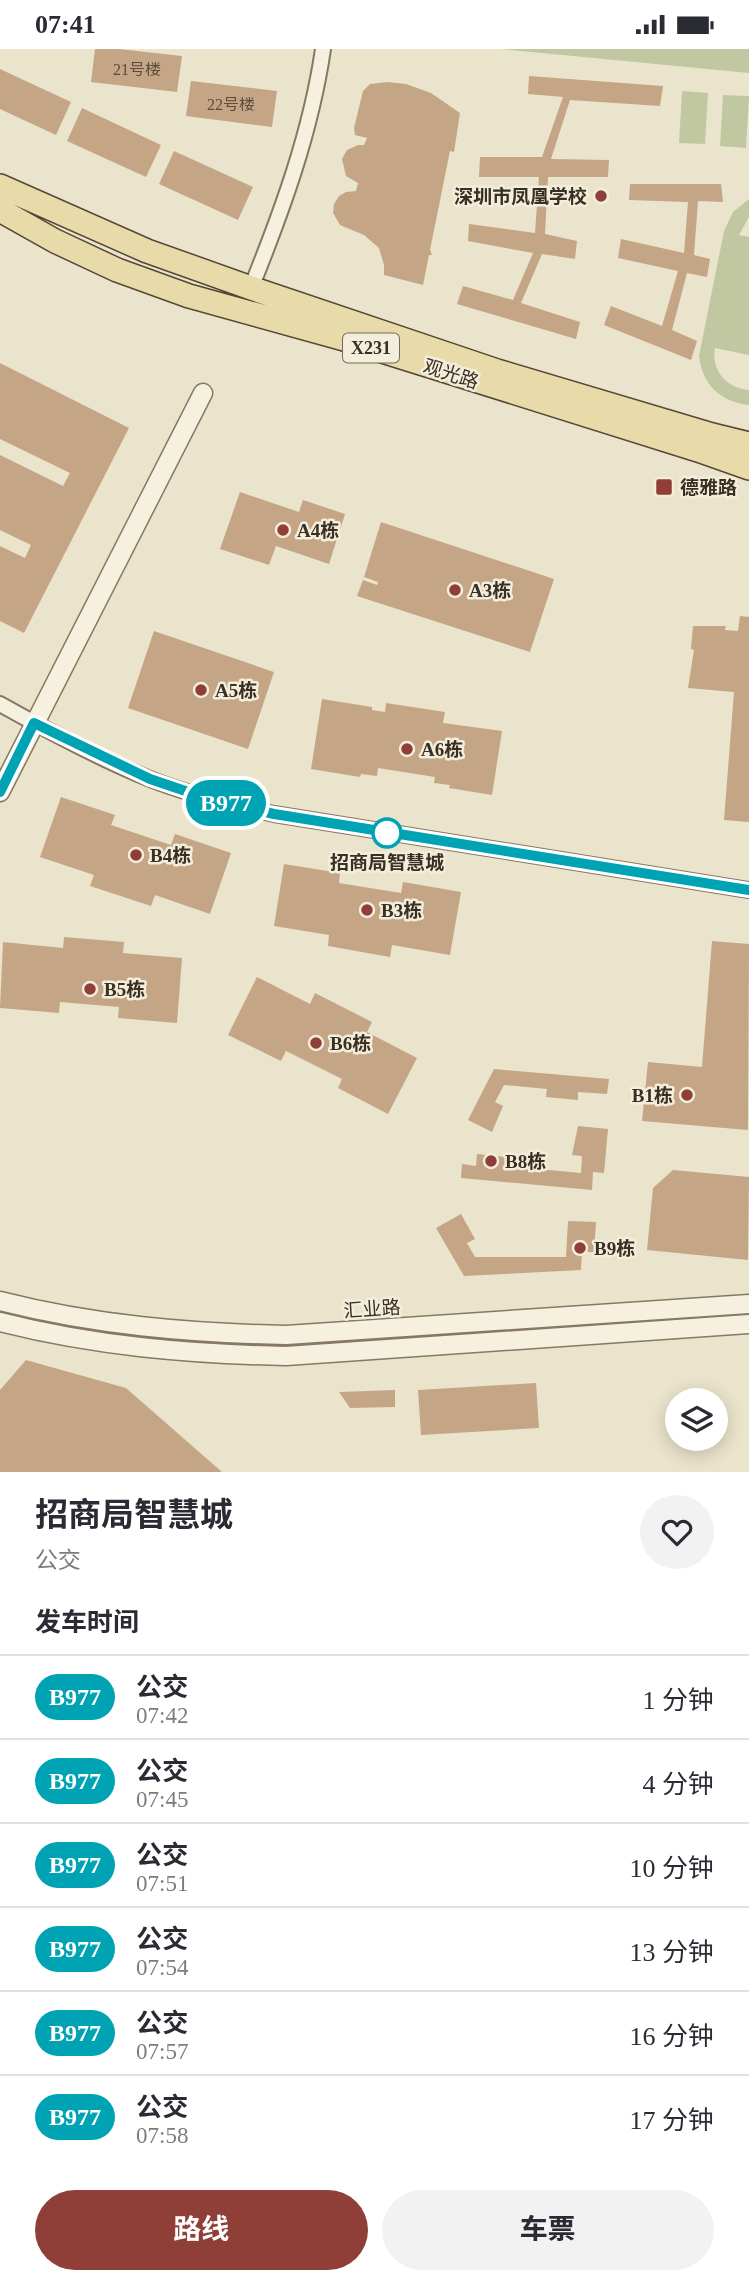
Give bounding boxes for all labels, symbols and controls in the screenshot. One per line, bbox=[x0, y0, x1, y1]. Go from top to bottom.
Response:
text: 07:41 bbox=[35, 10, 96, 39]
house number: 21号楼 bbox=[113, 61, 161, 78]
house number: 22号楼 bbox=[207, 96, 255, 113]
place label: 深圳市凤凰学校 bbox=[454, 186, 587, 207]
marker: 深圳市凤凰学校 bbox=[593, 188, 609, 204]
road number: X231 bbox=[343, 333, 399, 363]
street label: 观光路 bbox=[421, 355, 481, 393]
marker: 德雅路 bbox=[654, 477, 674, 497]
place label: 德雅路 bbox=[680, 477, 737, 498]
place label: A4栋 bbox=[297, 520, 339, 541]
marker: A4栋 bbox=[275, 522, 291, 538]
place label: A3栋 bbox=[469, 580, 511, 601]
marker: A3栋 bbox=[447, 582, 463, 598]
place label: A5栋 bbox=[215, 680, 257, 701]
marker: A5栋 bbox=[193, 682, 209, 698]
place label: A6栋 bbox=[421, 739, 463, 760]
marker: A6栋 bbox=[399, 741, 415, 757]
line badge: B977 bbox=[177, 780, 275, 826]
text: B977 bbox=[200, 790, 252, 816]
marker: 招商局智慧城 bbox=[372, 818, 402, 848]
place label: B4栋 bbox=[150, 845, 191, 866]
marker: B4栋 bbox=[128, 847, 144, 863]
place label: 招商局智慧城 bbox=[330, 852, 444, 873]
place label: B3栋 bbox=[381, 900, 422, 921]
marker: B3栋 bbox=[359, 902, 375, 918]
place label: B5栋 bbox=[104, 979, 145, 1000]
marker: B5栋 bbox=[82, 981, 98, 997]
place label: B6栋 bbox=[330, 1033, 371, 1054]
marker: B6栋 bbox=[308, 1035, 324, 1051]
place label: B1栋 bbox=[632, 1085, 673, 1106]
marker: B1栋 bbox=[679, 1087, 695, 1103]
place label: B8栋 bbox=[505, 1151, 546, 1172]
marker: B8栋 bbox=[483, 1153, 499, 1169]
place label: B9栋 bbox=[594, 1238, 635, 1259]
marker: B9栋 bbox=[572, 1240, 588, 1256]
street label: 汇业路 bbox=[343, 1297, 401, 1321]
map controls bbox=[665, 1388, 728, 1451]
button: layers bbox=[665, 1388, 728, 1451]
button: heart bbox=[640, 1495, 714, 1569]
text: 招商局智慧城 bbox=[35, 1497, 233, 1533]
text: 公交 bbox=[35, 1548, 81, 1573]
text: 发车时间 bbox=[35, 1608, 139, 1637]
text: 公交 bbox=[136, 1673, 188, 1702]
text: B977 bbox=[49, 1684, 101, 1710]
text: 1 分钟 bbox=[642, 1686, 714, 1715]
text: 07:42 bbox=[136, 1703, 188, 1728]
text: 公交 bbox=[136, 1757, 188, 1786]
text: B977 bbox=[49, 1768, 101, 1794]
text: 4 分钟 bbox=[642, 1770, 714, 1799]
text: 07:45 bbox=[136, 1787, 188, 1812]
text: 公交 bbox=[136, 1841, 188, 1870]
text: B977 bbox=[49, 1852, 101, 1878]
text: 10 分钟 bbox=[629, 1854, 714, 1883]
text: 07:51 bbox=[136, 1871, 188, 1896]
text: 公交 bbox=[136, 1925, 188, 1954]
text: B977 bbox=[49, 1936, 101, 1962]
text: 13 分钟 bbox=[629, 1938, 714, 1967]
text: 07:54 bbox=[136, 1955, 188, 1980]
text: 公交 bbox=[136, 2009, 188, 2038]
text: B977 bbox=[49, 2020, 101, 2046]
text: 16 分钟 bbox=[629, 2022, 714, 2051]
text: 07:57 bbox=[136, 2039, 188, 2064]
text: 公交 bbox=[136, 2093, 188, 2122]
text: B977 bbox=[49, 2104, 101, 2130]
text: 17 分钟 bbox=[629, 2106, 714, 2135]
text: 07:58 bbox=[136, 2123, 188, 2148]
button: 路线 bbox=[35, 2190, 368, 2270]
button: 车票 bbox=[382, 2190, 714, 2270]

